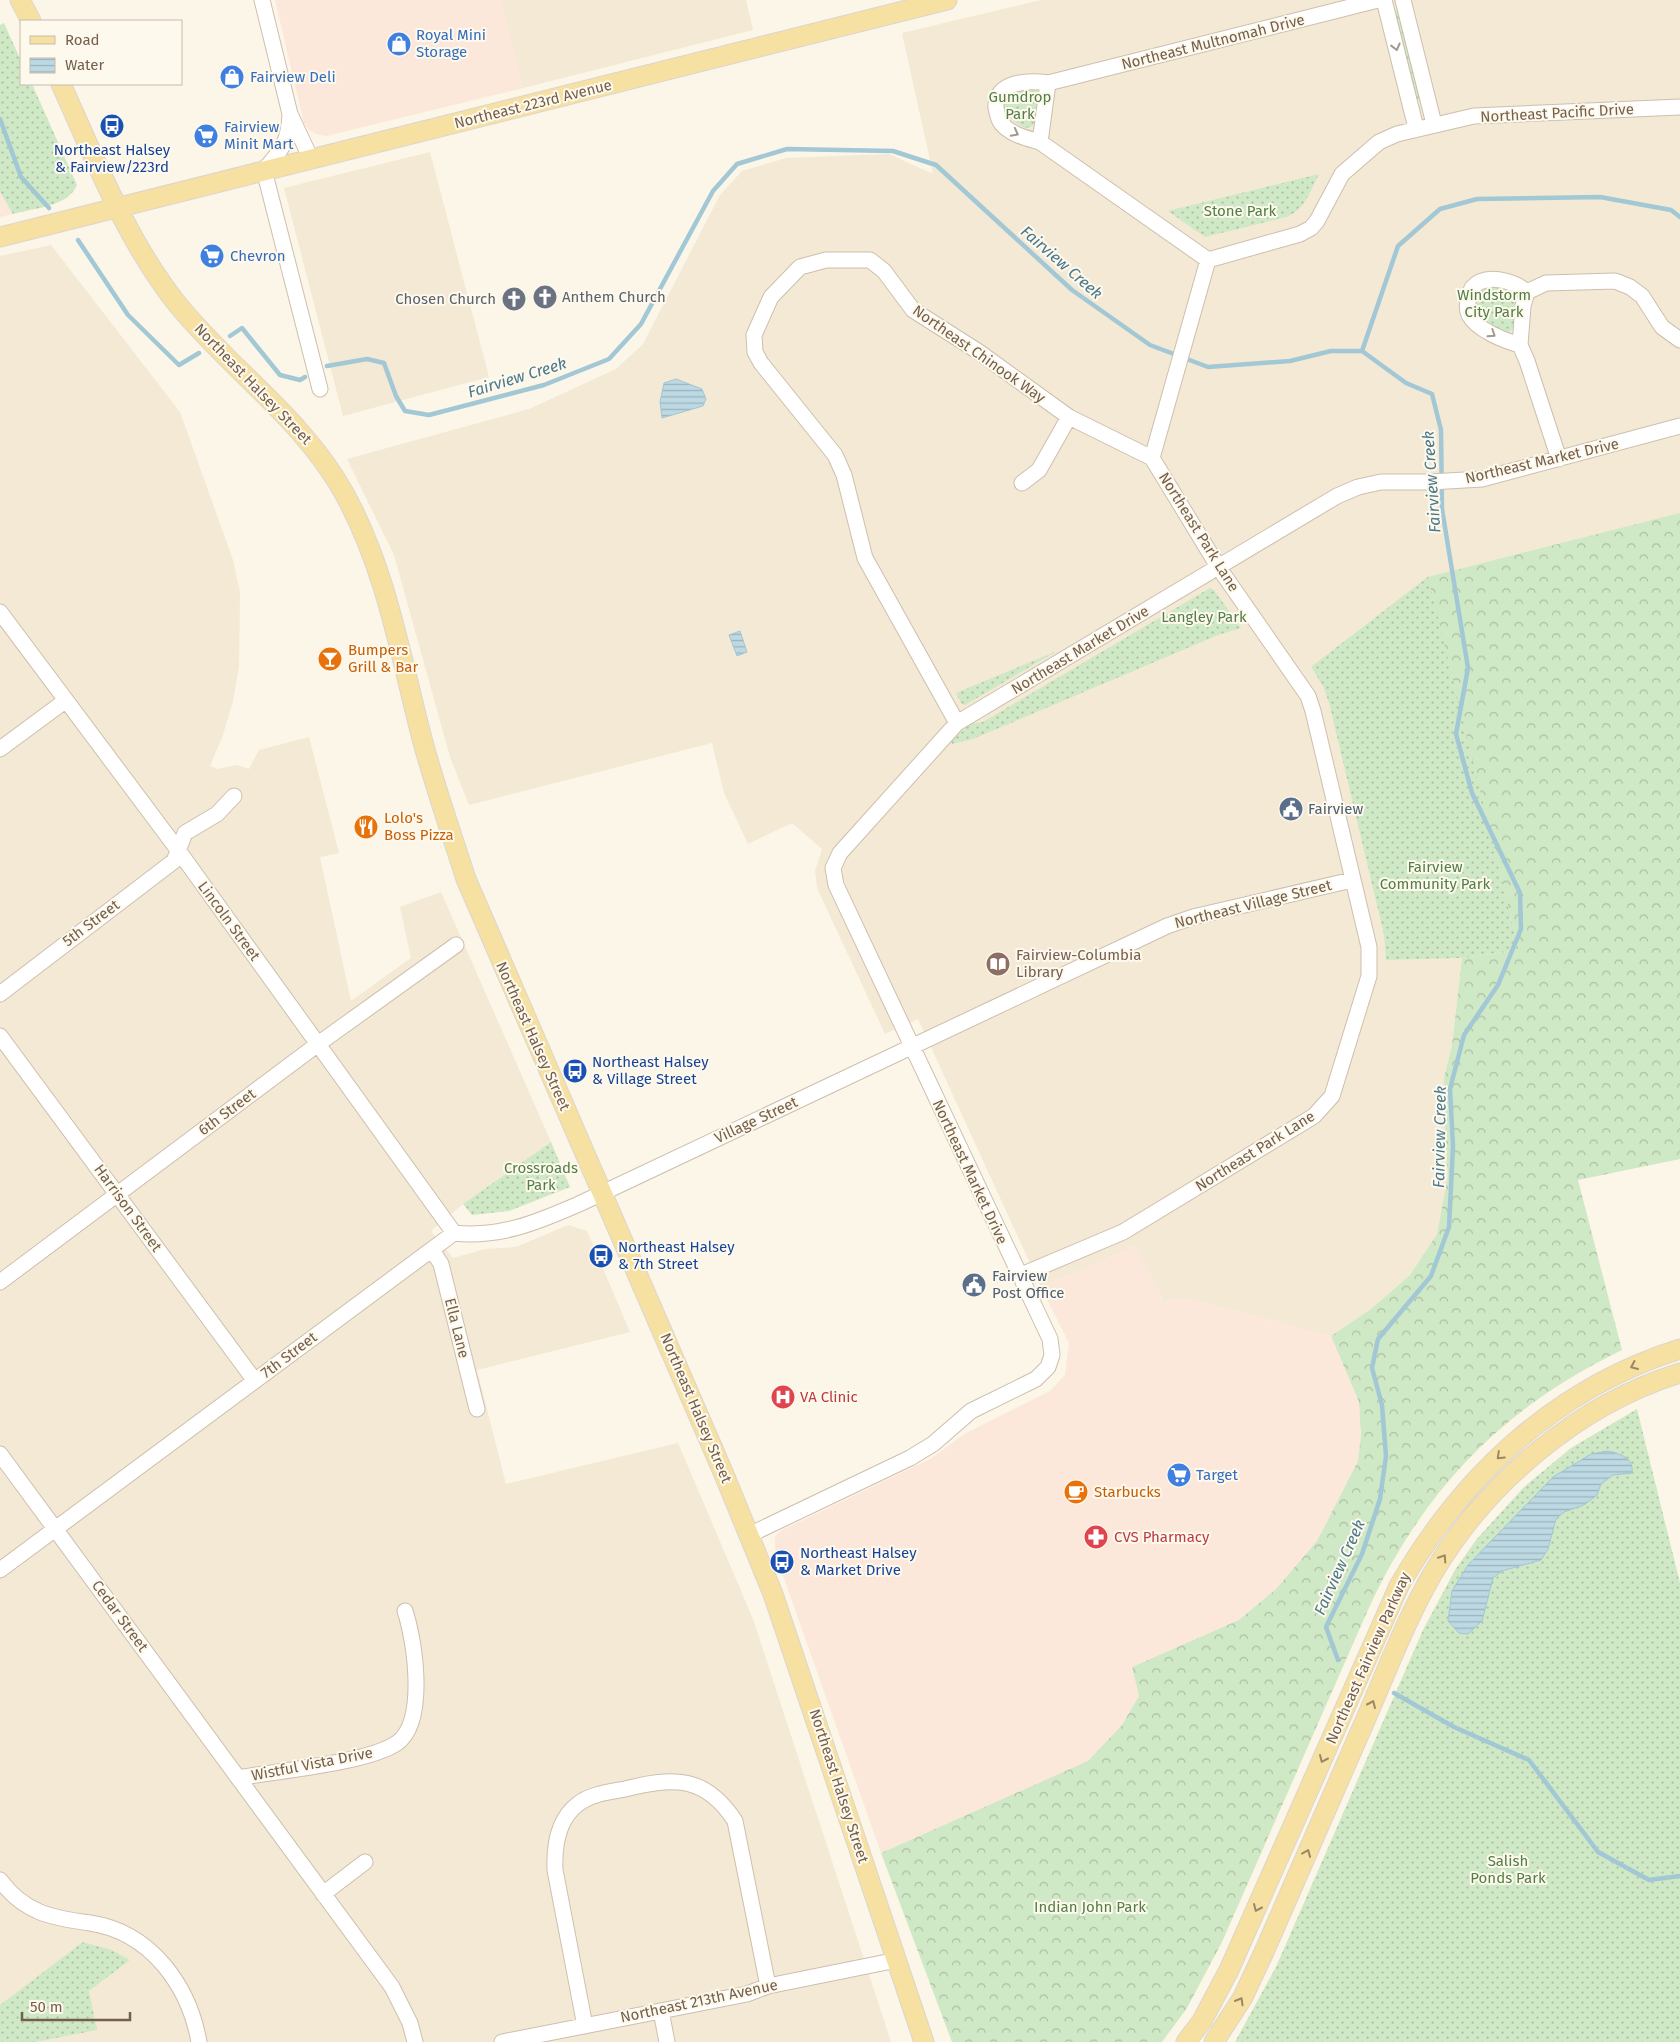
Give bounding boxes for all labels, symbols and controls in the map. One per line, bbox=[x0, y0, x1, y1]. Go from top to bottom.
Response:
street label: Northeast Multnomah Drive bbox=[1120, 11, 1306, 73]
legend bbox=[20, 20, 182, 85]
place label: Royal Mini Storage bbox=[416, 26, 486, 61]
text: Road bbox=[65, 31, 100, 49]
shop icon: Royal Mini Storage bbox=[386, 31, 412, 57]
one-way arrow bbox=[1390, 43, 1401, 52]
text: Water bbox=[65, 56, 104, 74]
shop icon: Fairview Deli bbox=[219, 64, 245, 90]
place label: Fairview Deli bbox=[250, 68, 336, 86]
street label: Northeast 223rd Avenue bbox=[452, 76, 614, 132]
park label: Gumdrop Park bbox=[988, 88, 1052, 123]
street label: Northeast Pacific Drive bbox=[1480, 100, 1634, 126]
bus stop icon: Northeast Halsey & Fairview/223rd bbox=[99, 113, 125, 139]
place label: Fairview Minit Mart bbox=[224, 118, 294, 153]
supermarket icon: Fairview Minit Mart bbox=[193, 123, 219, 149]
one-way arrow bbox=[1010, 127, 1019, 137]
place label: Northeast Halsey & Fairview/223rd bbox=[54, 141, 171, 176]
park label: Stone Park bbox=[1204, 202, 1277, 220]
water label: Fairview Creek bbox=[1017, 222, 1107, 303]
supermarket icon: Chevron bbox=[199, 243, 225, 269]
place label: Chevron bbox=[230, 247, 285, 265]
church icon: Anthem Church bbox=[532, 284, 558, 310]
church icon: Chosen Church bbox=[501, 286, 527, 312]
park label: Windstorm City Park bbox=[1457, 286, 1531, 321]
place label: Anthem Church bbox=[562, 288, 666, 306]
place label: Chosen Church bbox=[395, 290, 496, 308]
street label: Northeast Chinook Way bbox=[909, 301, 1049, 407]
street label: Northeast Halsey Street bbox=[191, 320, 316, 449]
one-way arrow bbox=[1486, 328, 1496, 337]
water label: Fairview Creek bbox=[465, 353, 569, 402]
water label: Fairview Creek bbox=[1418, 430, 1445, 534]
street label: Northeast Market Drive bbox=[1463, 435, 1621, 487]
street label: Northeast Park Lane bbox=[1155, 469, 1243, 595]
street label: Northeast Market Drive bbox=[1008, 602, 1152, 698]
park label: Langley Park bbox=[1161, 608, 1247, 626]
place label: Bumpers Grill & Bar bbox=[348, 641, 418, 676]
bar icon: Bumpers Grill & Bar bbox=[317, 646, 343, 672]
public building icon: Fairview bbox=[1278, 796, 1304, 822]
place label: Fairview bbox=[1308, 800, 1363, 818]
place label: Lolo's Boss Pizza bbox=[384, 809, 454, 844]
restaurant icon: Lolo's Boss Pizza bbox=[353, 814, 379, 840]
park label: Fairview Community Park bbox=[1380, 858, 1491, 893]
street label: Northeast Village Street bbox=[1173, 876, 1334, 932]
street label: Lincoln Street bbox=[194, 878, 264, 965]
street label: 5th Street bbox=[59, 896, 123, 950]
place label: Fairview-Columbia Library bbox=[1016, 946, 1141, 981]
library icon: Fairview-Columbia Library bbox=[985, 951, 1011, 977]
street label: Northeast Halsey Street bbox=[492, 959, 574, 1114]
place label: Northeast Halsey & Village Street bbox=[592, 1053, 709, 1088]
bus stop icon: Northeast Halsey & Village Street bbox=[562, 1058, 588, 1084]
street label: 6th Street bbox=[195, 1084, 260, 1139]
water label: Fairview Creek bbox=[1429, 1085, 1450, 1188]
street label: Village Street bbox=[712, 1093, 801, 1147]
street label: Northeast Market Drive bbox=[929, 1097, 1011, 1247]
street label: Northeast Park Lane bbox=[1192, 1107, 1318, 1195]
park label: Crossroads Park bbox=[504, 1159, 578, 1194]
street label: Harrison Street bbox=[90, 1161, 166, 1256]
place label: Northeast Halsey & 7th Street bbox=[618, 1238, 735, 1273]
bus stop icon: Northeast Halsey & 7th Street bbox=[588, 1243, 614, 1269]
place label: Fairview Post Office bbox=[992, 1267, 1065, 1302]
public building icon: Fairview Post Office bbox=[961, 1272, 987, 1298]
street label: Ella Lane bbox=[441, 1296, 473, 1360]
street label: 7th Street bbox=[257, 1328, 321, 1382]
street label: Northeast Halsey Street bbox=[656, 1330, 736, 1486]
one-way arrow bbox=[1630, 1360, 1639, 1371]
hospital icon: VA Clinic bbox=[770, 1384, 796, 1410]
place label: VA Clinic bbox=[800, 1388, 858, 1406]
one-way arrow bbox=[1496, 1450, 1505, 1459]
supermarket icon: Target bbox=[1166, 1462, 1192, 1488]
place label: Target bbox=[1196, 1466, 1238, 1484]
cafe icon: Starbucks bbox=[1063, 1479, 1089, 1505]
place label: Starbucks bbox=[1094, 1483, 1161, 1501]
water label: Fairview Creek bbox=[1310, 1516, 1369, 1618]
pharmacy icon: CVS Pharmacy bbox=[1083, 1524, 1109, 1550]
place label: CVS Pharmacy bbox=[1114, 1528, 1210, 1546]
place label: Northeast Halsey & Market Drive bbox=[800, 1544, 917, 1579]
bus stop icon: Northeast Halsey & Market Drive bbox=[769, 1549, 795, 1575]
one-way arrow bbox=[1437, 1554, 1446, 1564]
street label: Northeast Fairview Parkway bbox=[1322, 1569, 1414, 1747]
street label: Cedar Street bbox=[88, 1577, 152, 1656]
one-way arrow bbox=[1366, 1700, 1377, 1709]
street label: Northeast Halsey Street bbox=[806, 1707, 873, 1866]
street label: Wistful Vista Drive bbox=[250, 1743, 374, 1785]
one-way arrow bbox=[1318, 1754, 1329, 1763]
one-way arrow bbox=[1301, 1849, 1312, 1858]
park label: Salish Ponds Park bbox=[1470, 1852, 1546, 1887]
park label: Indian John Park bbox=[1034, 1898, 1146, 1916]
one-way arrow bbox=[1253, 1903, 1264, 1912]
street label: Northeast 213th Avenue bbox=[619, 1976, 779, 2026]
scale bar bbox=[22, 1990, 130, 2022]
one-way arrow bbox=[1234, 1997, 1244, 2006]
text: 50 m bbox=[30, 1998, 63, 2016]

